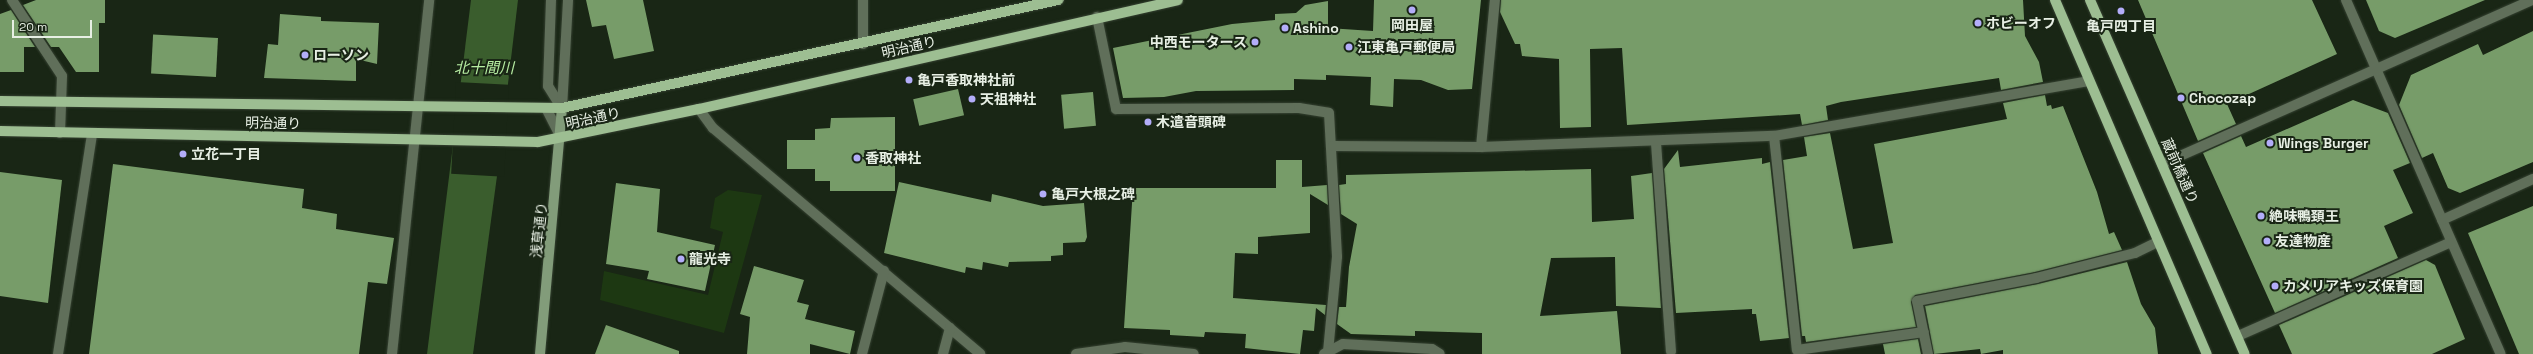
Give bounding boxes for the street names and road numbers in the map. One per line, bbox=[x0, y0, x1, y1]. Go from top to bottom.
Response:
street label: 明治通り bbox=[880, 33, 938, 61]
street label: 明治通り bbox=[564, 104, 622, 132]
street label: 明治通り bbox=[245, 114, 301, 132]
street label: 蔵前橋通り bbox=[2158, 136, 2202, 206]
street label: 浅草通り bbox=[528, 201, 550, 259]

